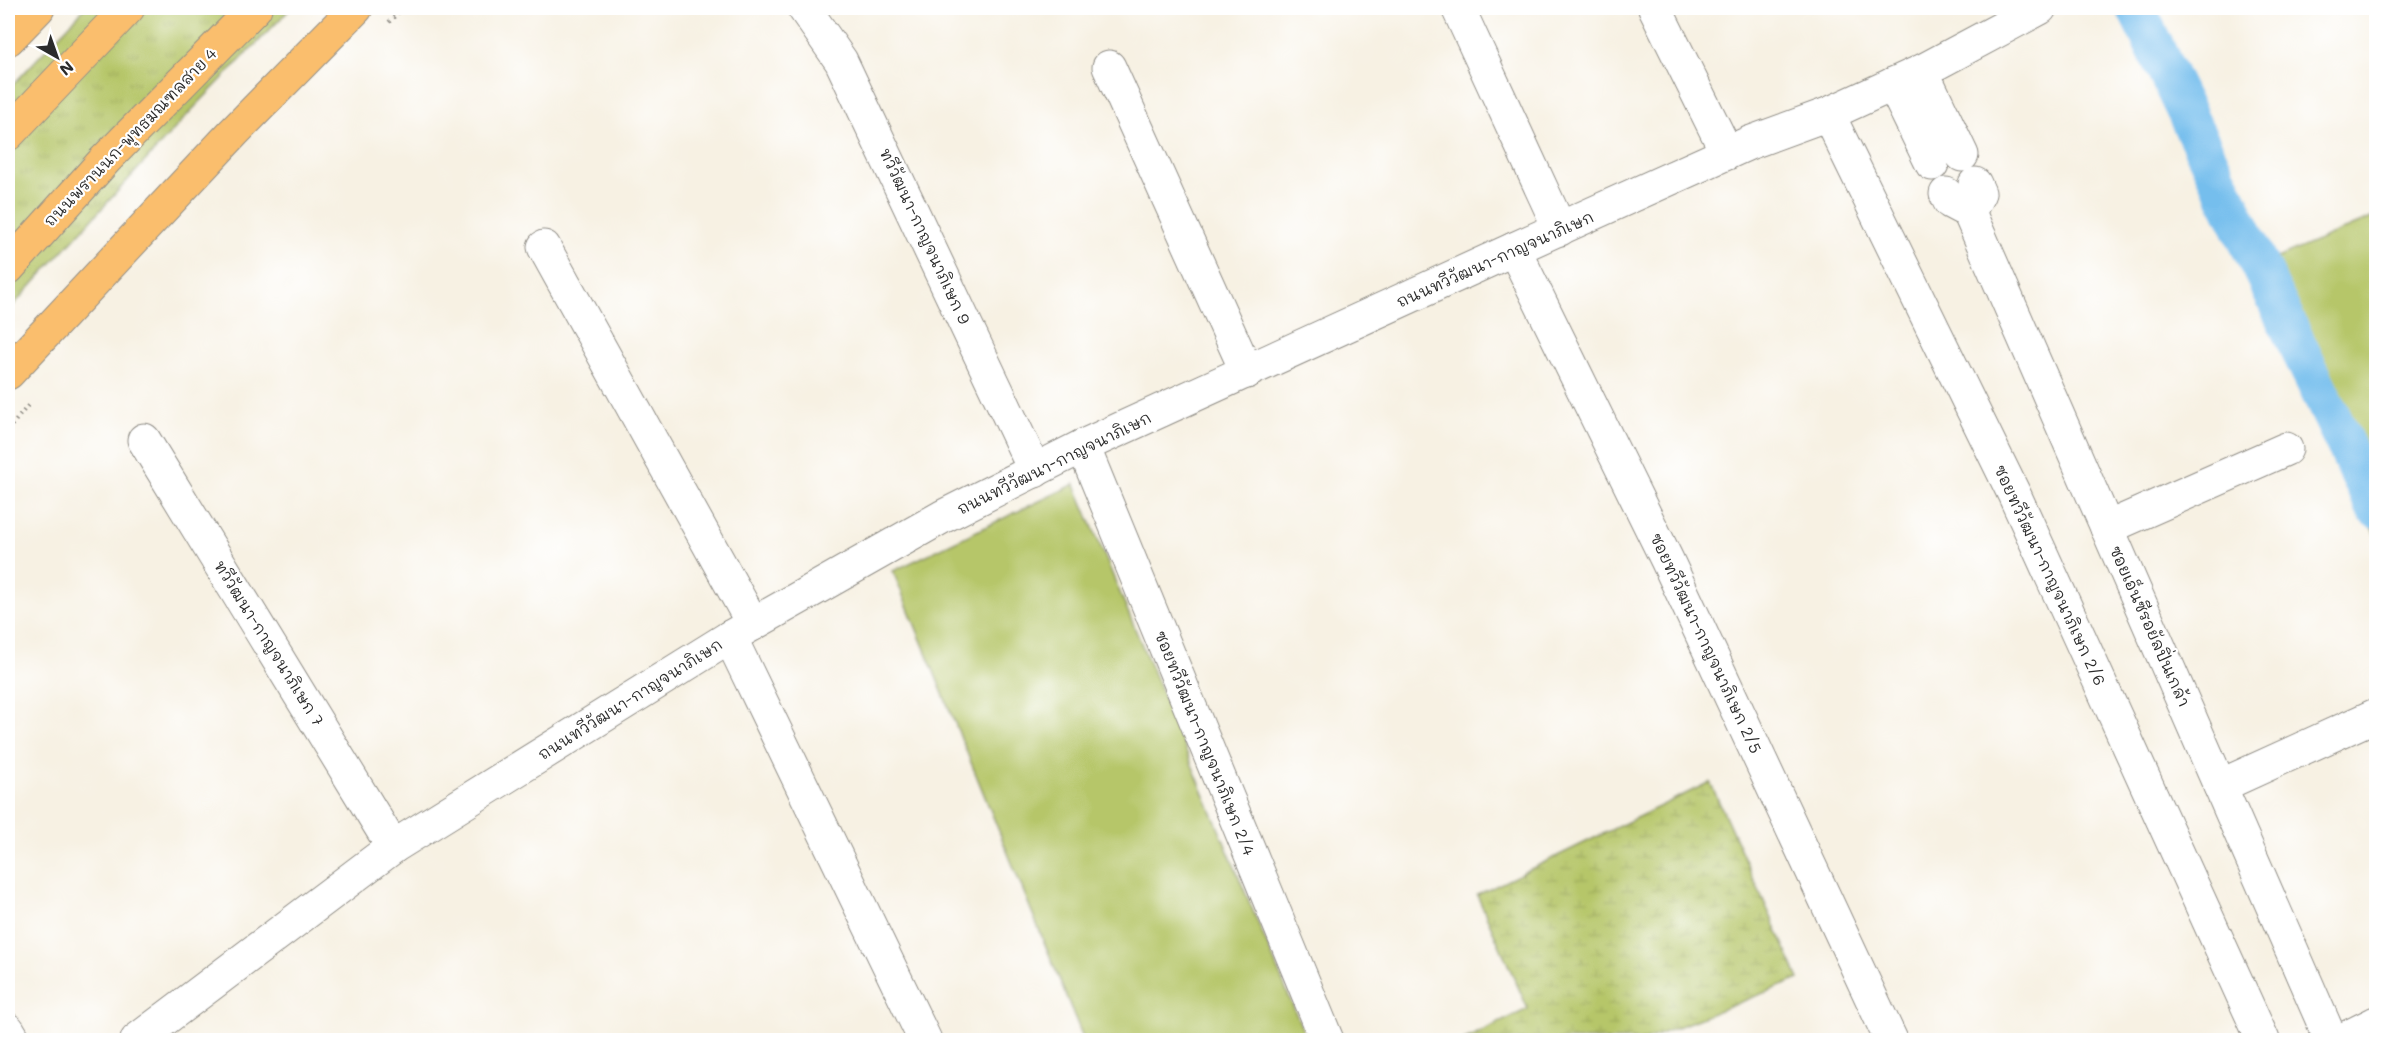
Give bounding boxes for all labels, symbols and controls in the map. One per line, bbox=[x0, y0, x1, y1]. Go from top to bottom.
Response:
north arrow bbox=[27, 27, 87, 87]
street label: ถนนพรานนก-พุทธมณฑลสาย 4 bbox=[39, 42, 223, 233]
text: N bbox=[56, 57, 78, 81]
street label: ทวีวัฒนา-กาญจนาภิเษก 9 bbox=[875, 144, 976, 327]
street label: ถนนทวีวัฒนา-กาญจนาภิเษก bbox=[1393, 205, 1597, 312]
street label: ถนนทวีวัฒนา-กาญจนาภิเษก bbox=[953, 406, 1154, 519]
street label: ซอยทวีวัฒนา-กาญจนาภิเษก 2/6 bbox=[1990, 461, 2111, 688]
street label: ซอยทวีวัฒนา-กาญจนาภิเษก 2/5 bbox=[1646, 529, 1767, 756]
street label: ซอยเอ็นซีรอยัลปิ่นเกล้า bbox=[2105, 541, 2198, 710]
street label: ทวีวัฒนา-กาญจนาภิเษก 7 bbox=[210, 556, 330, 730]
street label: ซอยทวีวัฒนา-กาญจนาภิเษก 2/4 bbox=[1151, 627, 1261, 859]
street label: ถนนทวีวัฒนา-กาญจนาภิเษก bbox=[533, 633, 726, 764]

